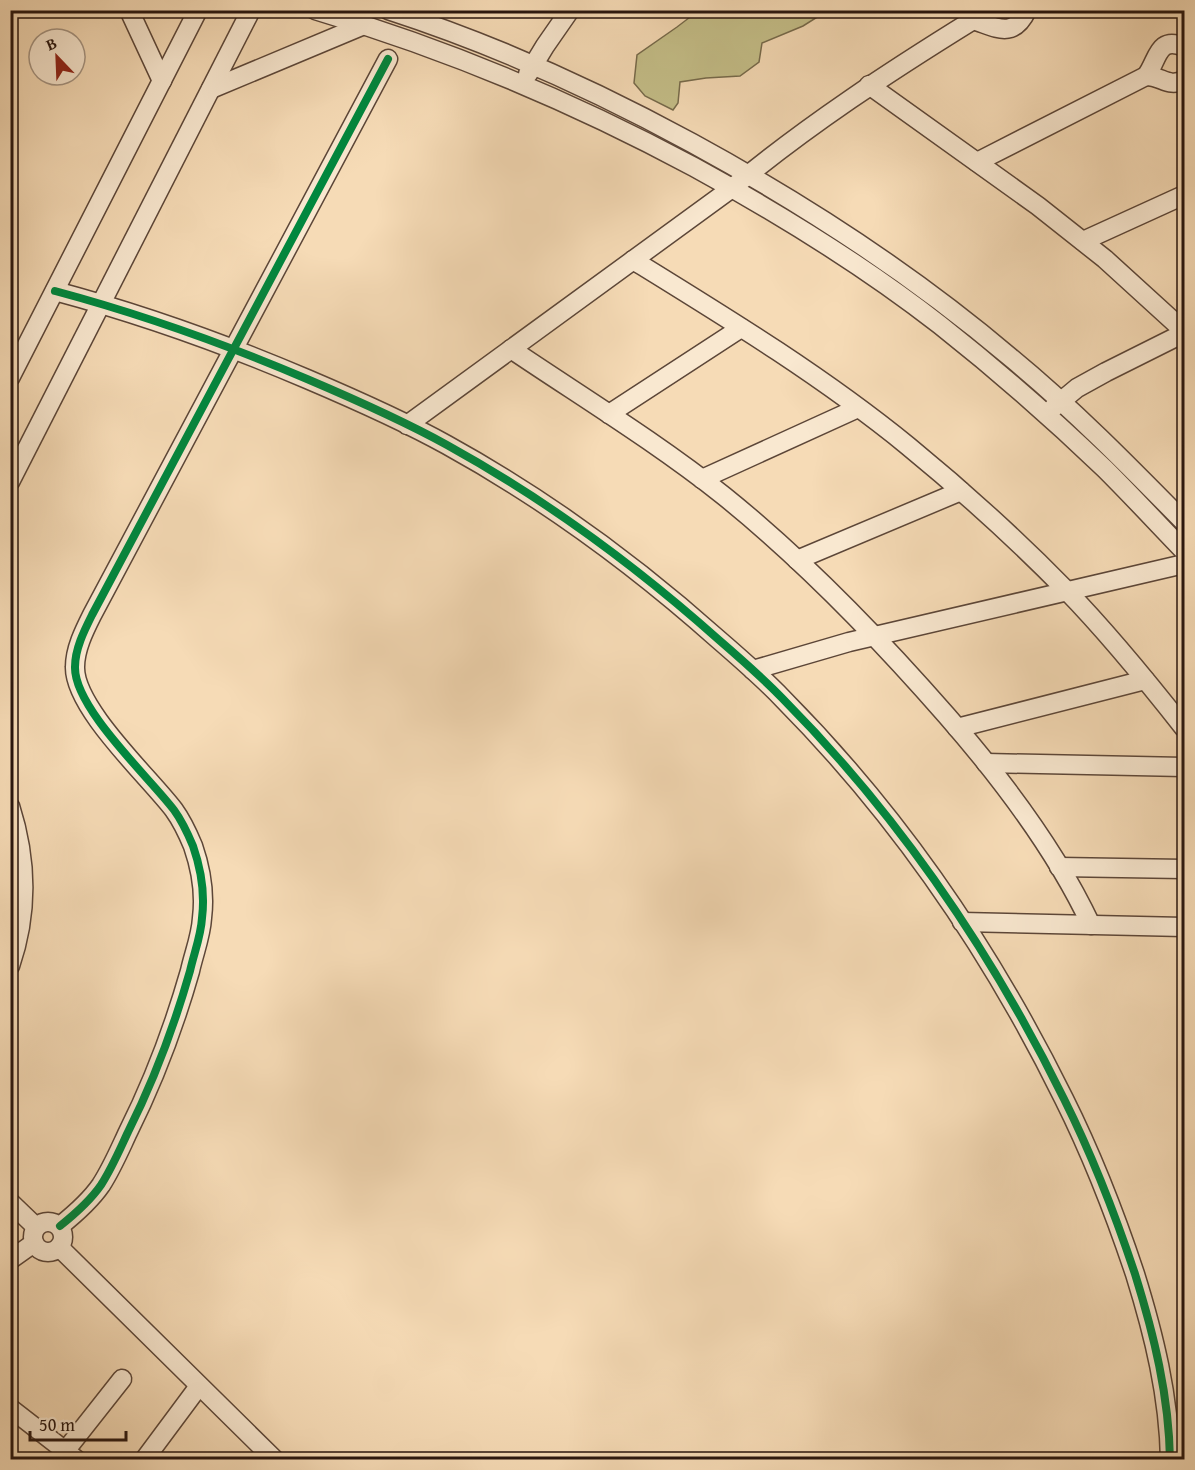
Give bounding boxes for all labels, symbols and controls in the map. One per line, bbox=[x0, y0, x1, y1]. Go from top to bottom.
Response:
north arrow bbox=[27, 27, 87, 87]
text: B bbox=[42, 30, 60, 56]
scale bar bbox=[30, 1404, 126, 1442]
text: 50 m bbox=[39, 1411, 75, 1438]

